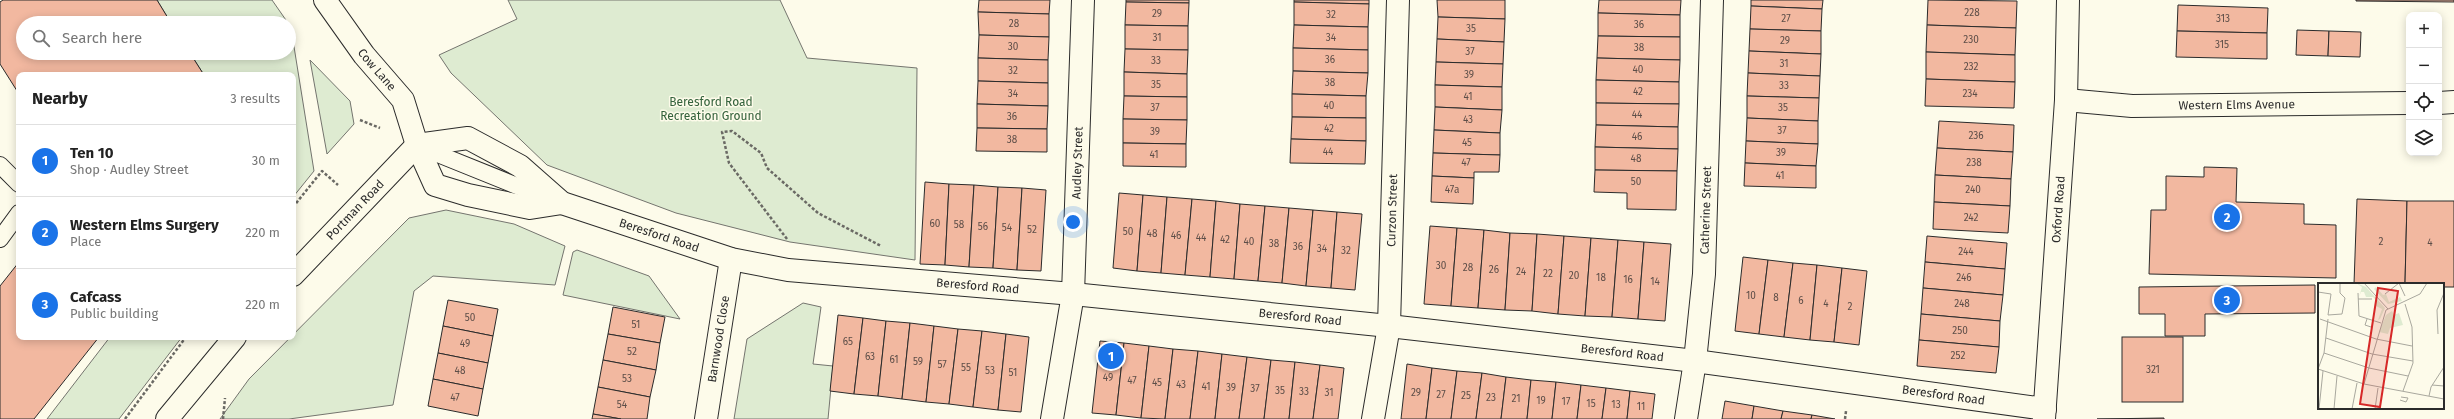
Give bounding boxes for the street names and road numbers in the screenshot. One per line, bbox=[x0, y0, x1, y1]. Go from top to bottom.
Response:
street label: Cow Lane bbox=[355, 46, 399, 94]
street label: Western Elms Avenue bbox=[2178, 97, 2295, 112]
street label: Audley Street bbox=[1069, 126, 1086, 199]
street label: Catherine Street bbox=[1698, 165, 1714, 255]
street label: Curzon Street bbox=[1384, 173, 1400, 247]
street label: Oxford Road bbox=[2049, 175, 2068, 244]
street label: Portman Road bbox=[323, 177, 387, 243]
street label: Beresford Road bbox=[617, 215, 701, 255]
street label: Beresford Road bbox=[936, 275, 1020, 296]
street label: Barnwood Close bbox=[705, 295, 732, 383]
street label: Beresford Road bbox=[1258, 306, 1343, 328]
street label: Beresford Road bbox=[1580, 341, 1665, 364]
street label: Beresford Road bbox=[1901, 382, 1986, 408]

